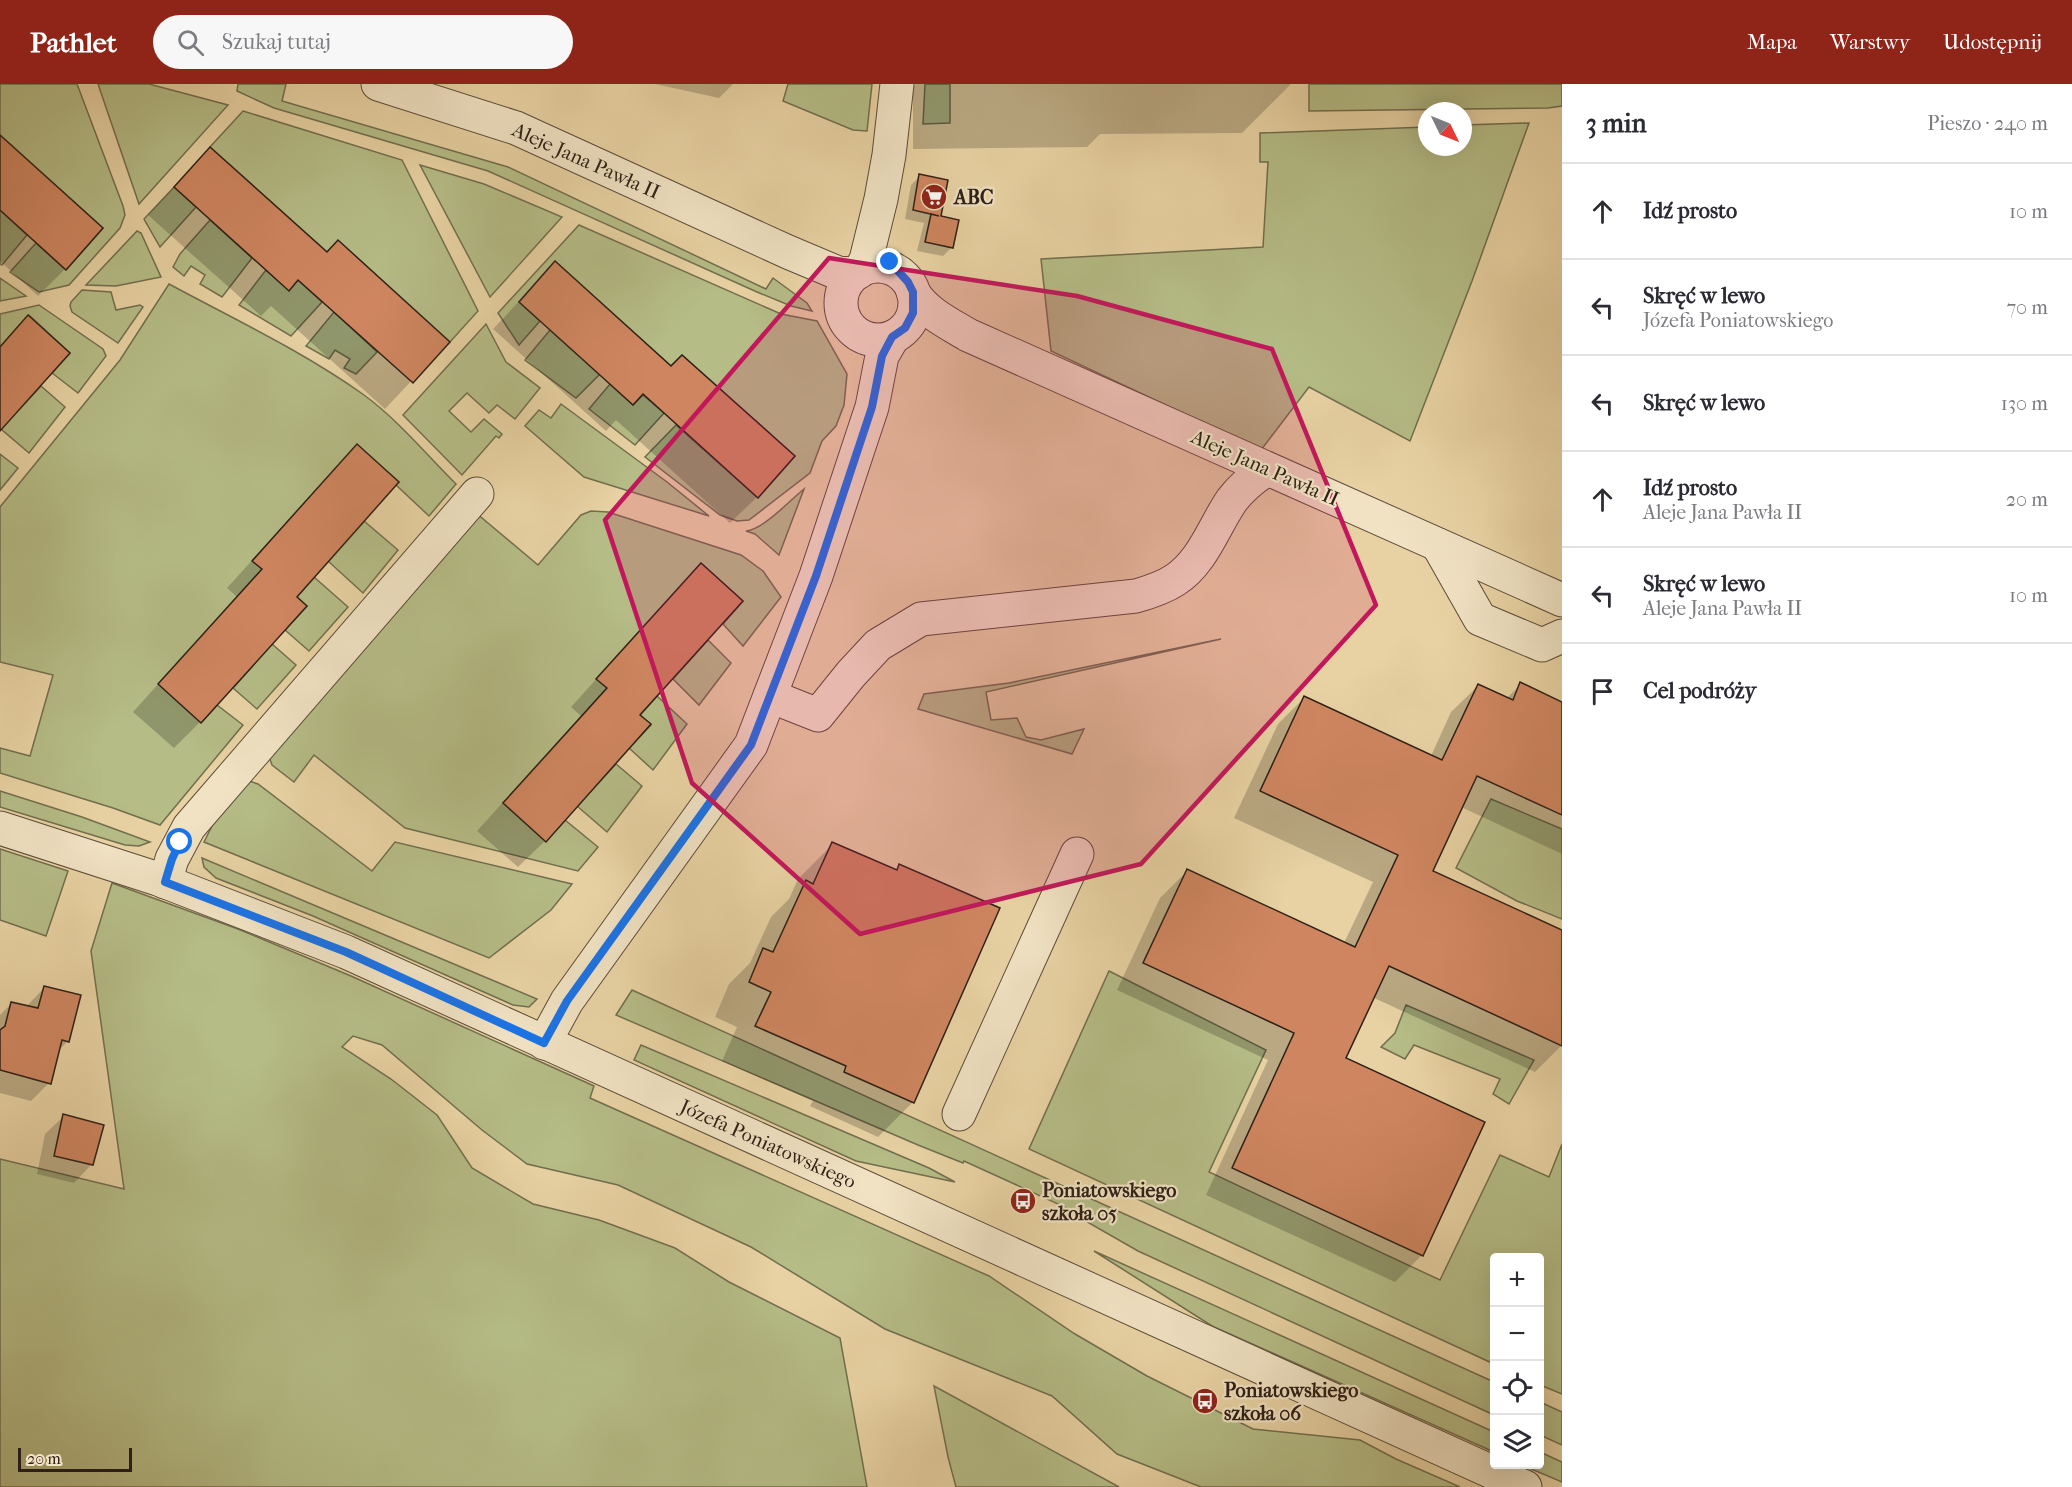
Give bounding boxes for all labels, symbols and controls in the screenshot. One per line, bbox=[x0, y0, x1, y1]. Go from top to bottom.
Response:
search box bbox=[153, 15, 573, 69]
text: Pathlet bbox=[30, 26, 117, 59]
icon: search bbox=[174, 26, 207, 59]
text: Szukaj tutaj bbox=[222, 29, 331, 55]
text: Mapa bbox=[1747, 30, 1797, 54]
text: Warstwy bbox=[1830, 30, 1910, 54]
text: Udostępnij bbox=[1943, 30, 2042, 54]
north arrow bbox=[1418, 102, 1472, 156]
text: 3 min bbox=[1586, 108, 1647, 139]
text: Pieszo · 240 m bbox=[1927, 112, 2048, 135]
street label: Aleje Jana Pawła II bbox=[508, 118, 664, 204]
supermarket icon: ABC bbox=[919, 182, 949, 212]
place label: ABC bbox=[952, 186, 993, 209]
icon: ahead bbox=[1586, 195, 1619, 228]
text: Idź prosto bbox=[1643, 198, 1737, 224]
text: 10 m bbox=[2009, 200, 2048, 223]
route end bbox=[876, 248, 902, 274]
text: Skręć w lewo bbox=[1643, 283, 1765, 309]
icon: left bbox=[1586, 291, 1619, 324]
text: 70 m bbox=[2006, 296, 2048, 319]
text: Józefa Poniatowskiego bbox=[1643, 309, 1833, 332]
icon: left bbox=[1586, 387, 1619, 420]
text: Skręć w lewo bbox=[1643, 390, 1765, 416]
text: 130 m bbox=[2001, 392, 2048, 415]
street label: Aleje Jana Pawła II bbox=[1187, 425, 1343, 511]
text: Idź prosto bbox=[1643, 475, 1737, 501]
icon: ahead bbox=[1586, 483, 1619, 516]
text: 20 m bbox=[2006, 488, 2048, 511]
text: Aleje Jana Pawła II bbox=[1643, 501, 1802, 524]
text: Skręć w lewo bbox=[1643, 571, 1765, 597]
icon: left bbox=[1586, 579, 1619, 612]
text: 10 m bbox=[2009, 584, 2048, 607]
text: Aleje Jana Pawła II bbox=[1643, 597, 1802, 620]
icon: arrive bbox=[1586, 675, 1619, 708]
text: Cel podróży bbox=[1643, 678, 1756, 704]
route start bbox=[166, 828, 192, 854]
street label: Józefa Poniatowskiego bbox=[675, 1094, 860, 1193]
place label: Poniatowskiego szkoła 05 bbox=[1042, 1179, 1176, 1225]
bus stop icon: Poniatowskiego szkoła 05 bbox=[1008, 1186, 1038, 1216]
map controls bbox=[1490, 1253, 1544, 1469]
button: + bbox=[1490, 1253, 1544, 1307]
button: − bbox=[1490, 1307, 1544, 1361]
button: locate bbox=[1490, 1361, 1544, 1415]
place label: Poniatowskiego szkoła 06 bbox=[1224, 1379, 1358, 1425]
bus stop icon: Poniatowskiego szkoła 06 bbox=[1190, 1386, 1220, 1416]
button: layers bbox=[1490, 1415, 1544, 1469]
scale bar bbox=[18, 1445, 132, 1472]
text: 20 m bbox=[27, 1449, 61, 1468]

